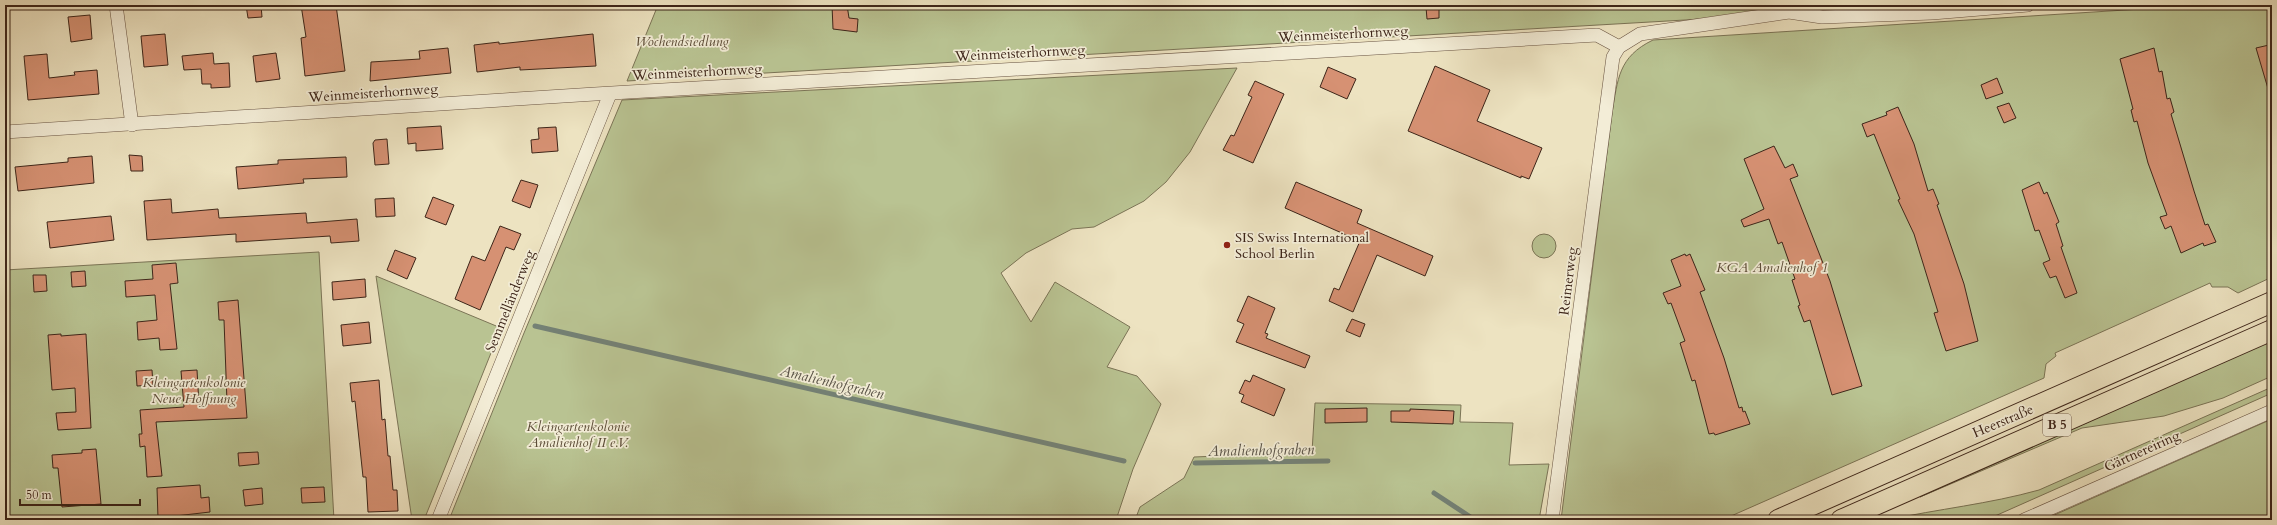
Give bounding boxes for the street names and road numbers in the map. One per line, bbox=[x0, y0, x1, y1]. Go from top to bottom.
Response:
street label: Weinmeisterhornweg bbox=[1277, 21, 1409, 47]
street label: Weinmeisterhornweg bbox=[954, 40, 1086, 66]
street label: Weinmeisterhornweg bbox=[631, 59, 763, 85]
street label: Weinmeisterhornweg bbox=[306, 79, 439, 107]
street label: Reimerweg bbox=[1554, 246, 1582, 316]
street label: Semmelländerweg bbox=[481, 247, 539, 355]
street label: Heerstraße bbox=[1970, 400, 2036, 442]
road number: B 5 bbox=[2043, 414, 2071, 436]
street label: Gärtnereiring bbox=[2101, 426, 2183, 476]

